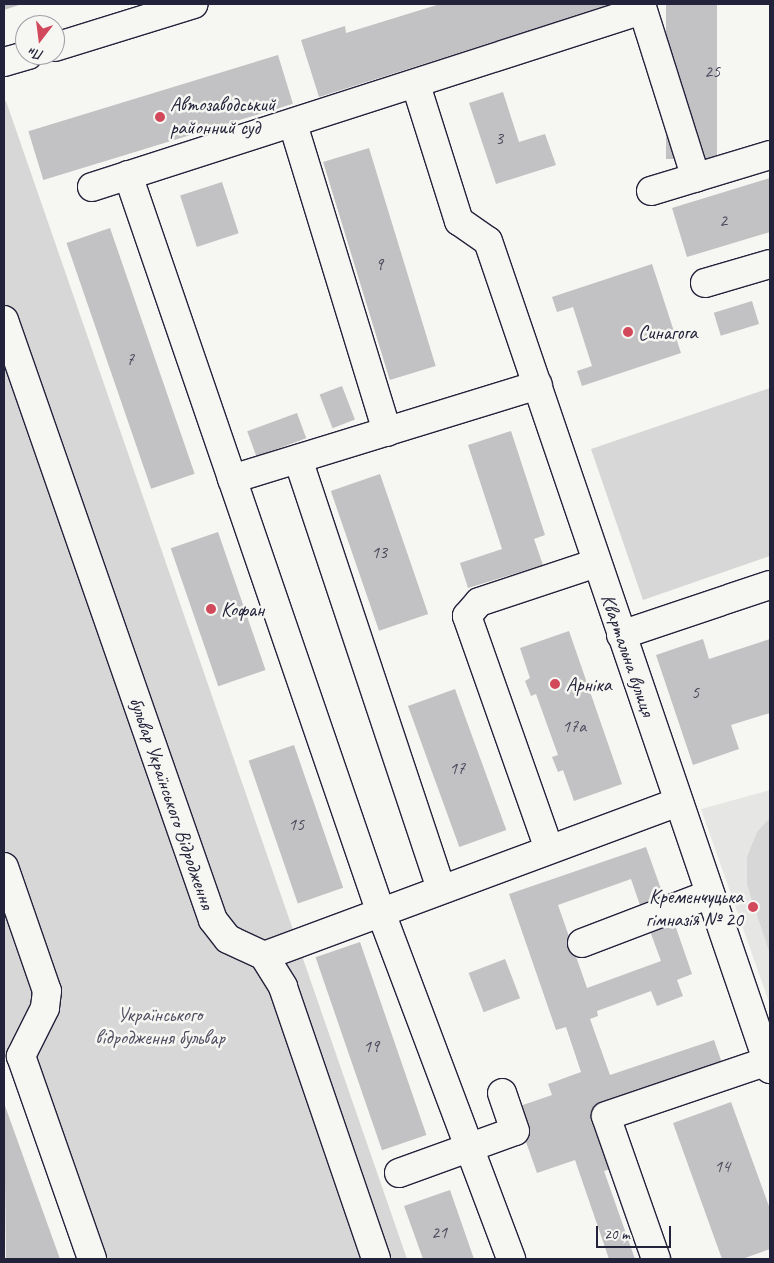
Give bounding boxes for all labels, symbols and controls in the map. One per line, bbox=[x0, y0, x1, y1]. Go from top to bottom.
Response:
north arrow bbox=[15, 15, 65, 65]
text: Пн bbox=[27, 44, 46, 64]
house number: 25 bbox=[704, 60, 720, 82]
place label: Автозаводський районний суд bbox=[170, 93, 275, 140]
marker: Автозаводський районний суд bbox=[154, 111, 166, 123]
house number: 3 bbox=[495, 127, 503, 149]
house number: 2 bbox=[719, 209, 727, 231]
house number: 9 bbox=[375, 253, 383, 275]
place label: Синагога bbox=[638, 320, 697, 344]
marker: Синагога bbox=[622, 326, 634, 338]
house number: 7 bbox=[126, 348, 134, 370]
house number: 13 bbox=[371, 541, 387, 563]
street label: Квартальна вулиця bbox=[596, 591, 660, 719]
place label: Кофан bbox=[221, 597, 264, 621]
marker: Кофан bbox=[205, 603, 217, 615]
place label: Арніка bbox=[566, 672, 611, 696]
marker: Арніка bbox=[548, 677, 562, 691]
house number: 5 bbox=[691, 681, 699, 703]
street label: бульвар Українського Відродження bbox=[124, 694, 220, 912]
house number: 17а bbox=[562, 715, 586, 737]
house number: 17 bbox=[449, 757, 465, 779]
house number: 15 bbox=[288, 813, 304, 835]
place label: Кременчуцька гімназія № 20 bbox=[646, 884, 743, 931]
marker: Кременчуцька гімназія № 20 bbox=[747, 901, 759, 913]
park label: Українського відродження бульвар bbox=[95, 1003, 225, 1050]
house number: 19 bbox=[363, 1035, 379, 1057]
house number: 14 bbox=[714, 1155, 730, 1177]
scale bar bbox=[599, 1216, 674, 1248]
house number: 21 bbox=[431, 1221, 447, 1243]
text: 20 m bbox=[604, 1225, 630, 1244]

